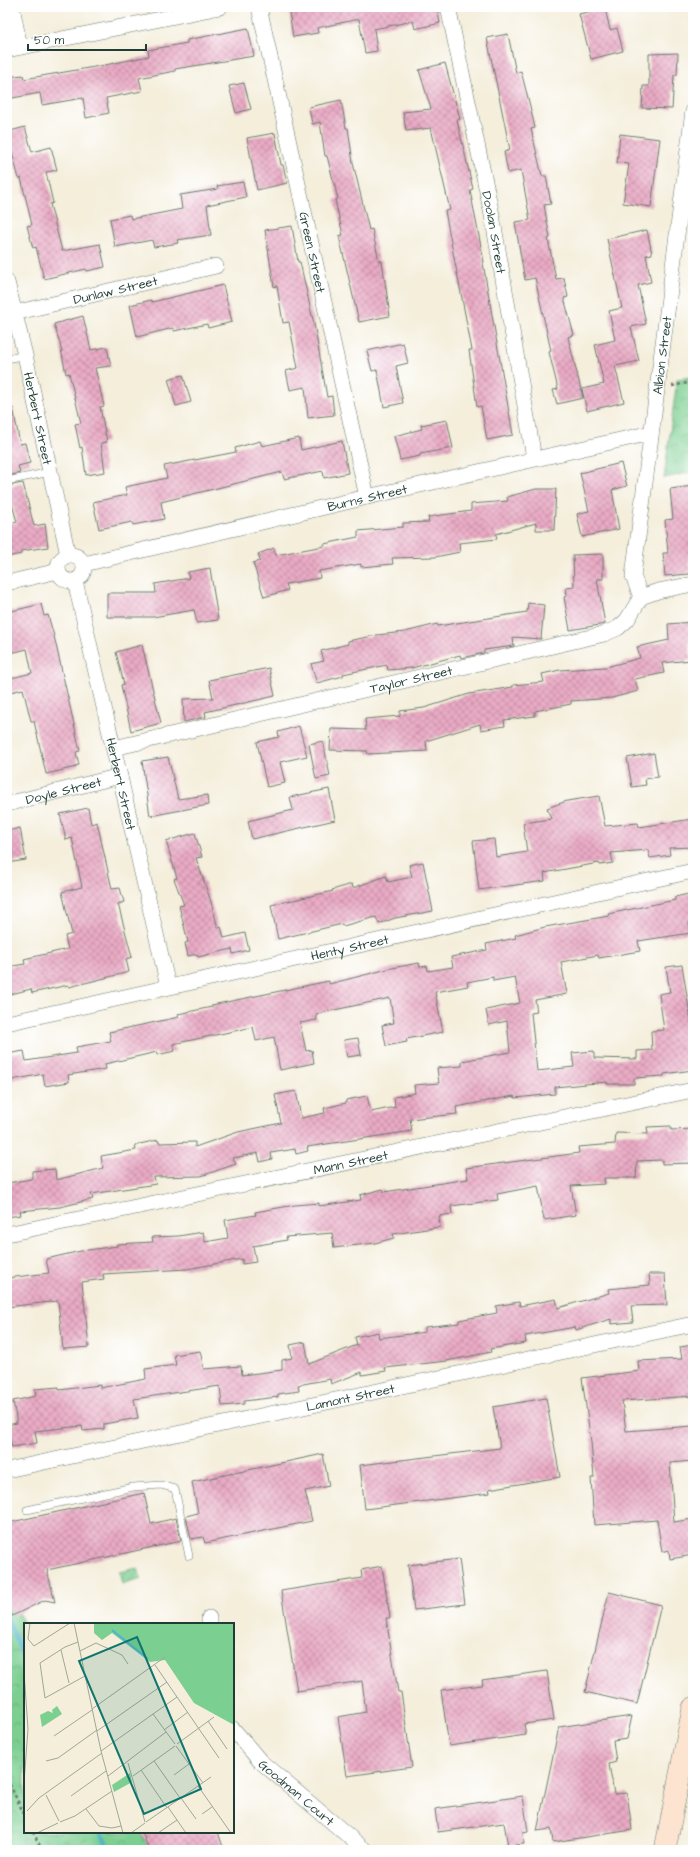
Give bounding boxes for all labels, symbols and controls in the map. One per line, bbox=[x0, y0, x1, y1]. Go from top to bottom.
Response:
scale bar bbox=[28, 26, 146, 52]
text: 50 m bbox=[34, 32, 65, 49]
street label: Doolan Street bbox=[477, 189, 510, 276]
street label: Green Street bbox=[294, 210, 330, 295]
street label: Dunlaw Street bbox=[72, 272, 160, 309]
street label: Albion Street bbox=[648, 314, 677, 396]
street label: Herbert Street bbox=[19, 371, 57, 467]
street label: Burns Street bbox=[326, 480, 410, 516]
street label: Taylor Street bbox=[368, 661, 455, 698]
street label: Herbert Street bbox=[101, 736, 140, 833]
street label: Doyle Street bbox=[24, 773, 104, 809]
street label: Henty Street bbox=[309, 931, 391, 965]
street label: Mann Street bbox=[312, 1146, 390, 1179]
street label: Lamont Street bbox=[305, 1380, 397, 1416]
inset map bbox=[24, 1623, 234, 1833]
street label: Goodman Court bbox=[254, 1756, 338, 1831]

